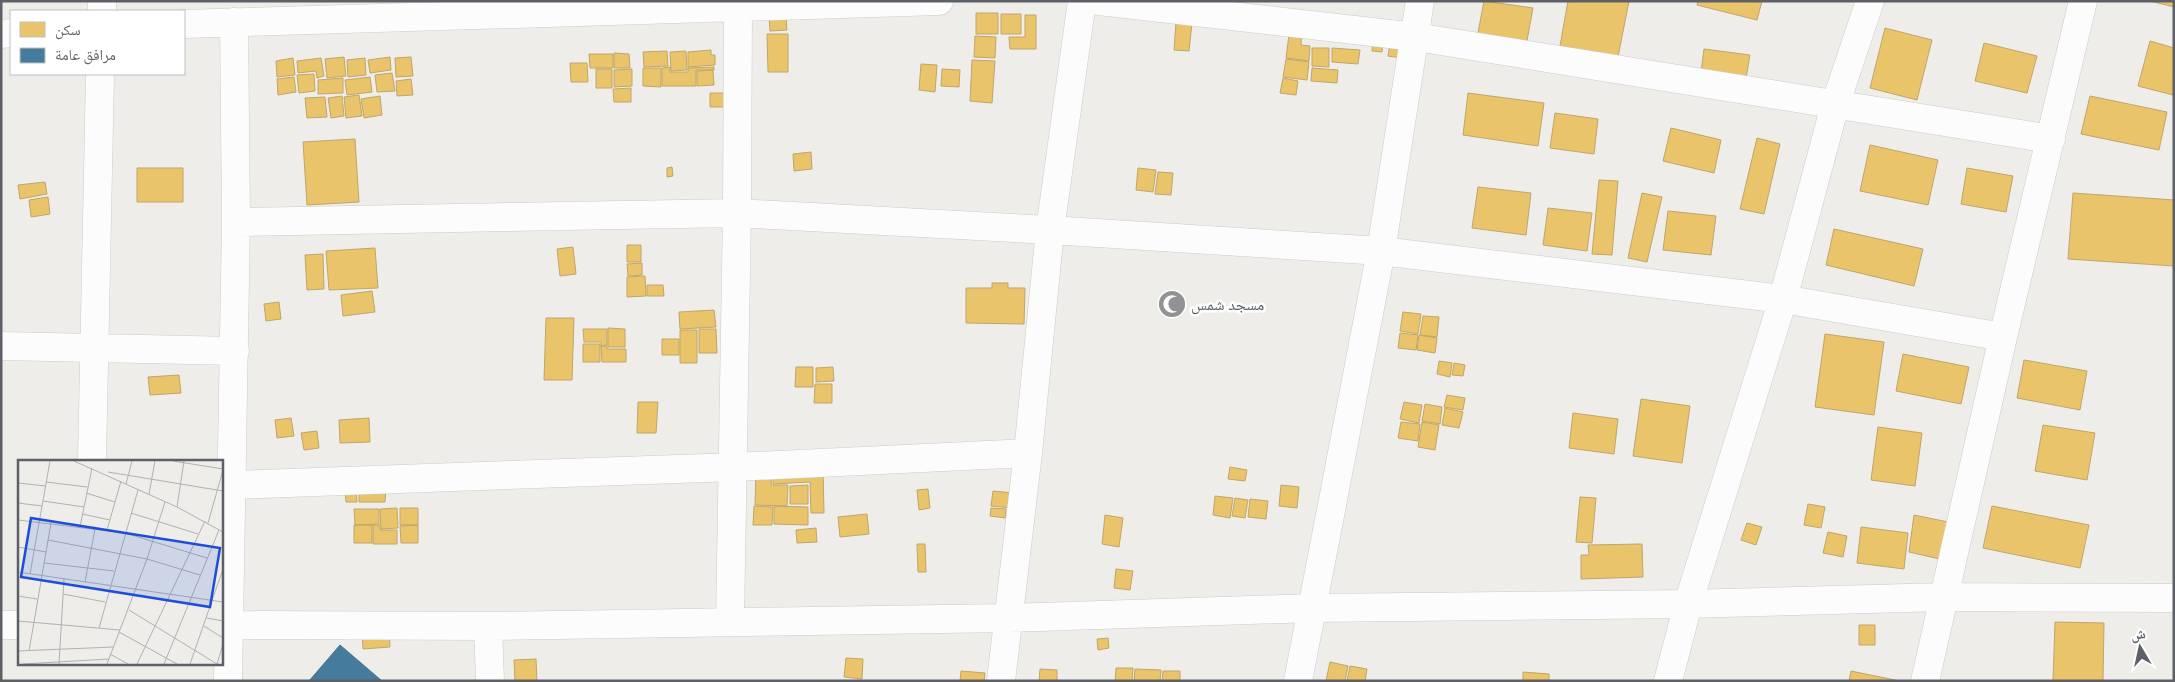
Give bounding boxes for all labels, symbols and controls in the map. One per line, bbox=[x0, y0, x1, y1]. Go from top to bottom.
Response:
legend bbox=[10, 10, 185, 75]
text: سكن bbox=[55, 20, 81, 40]
text: مرافق عامة bbox=[55, 45, 116, 65]
mosque icon: مسجد شمس bbox=[1157, 289, 1187, 319]
place label: مسجد شمس bbox=[1191, 294, 1264, 315]
inset map bbox=[18, 460, 222, 664]
north arrow bbox=[2115, 622, 2165, 672]
text: ش bbox=[2129, 624, 2147, 644]

